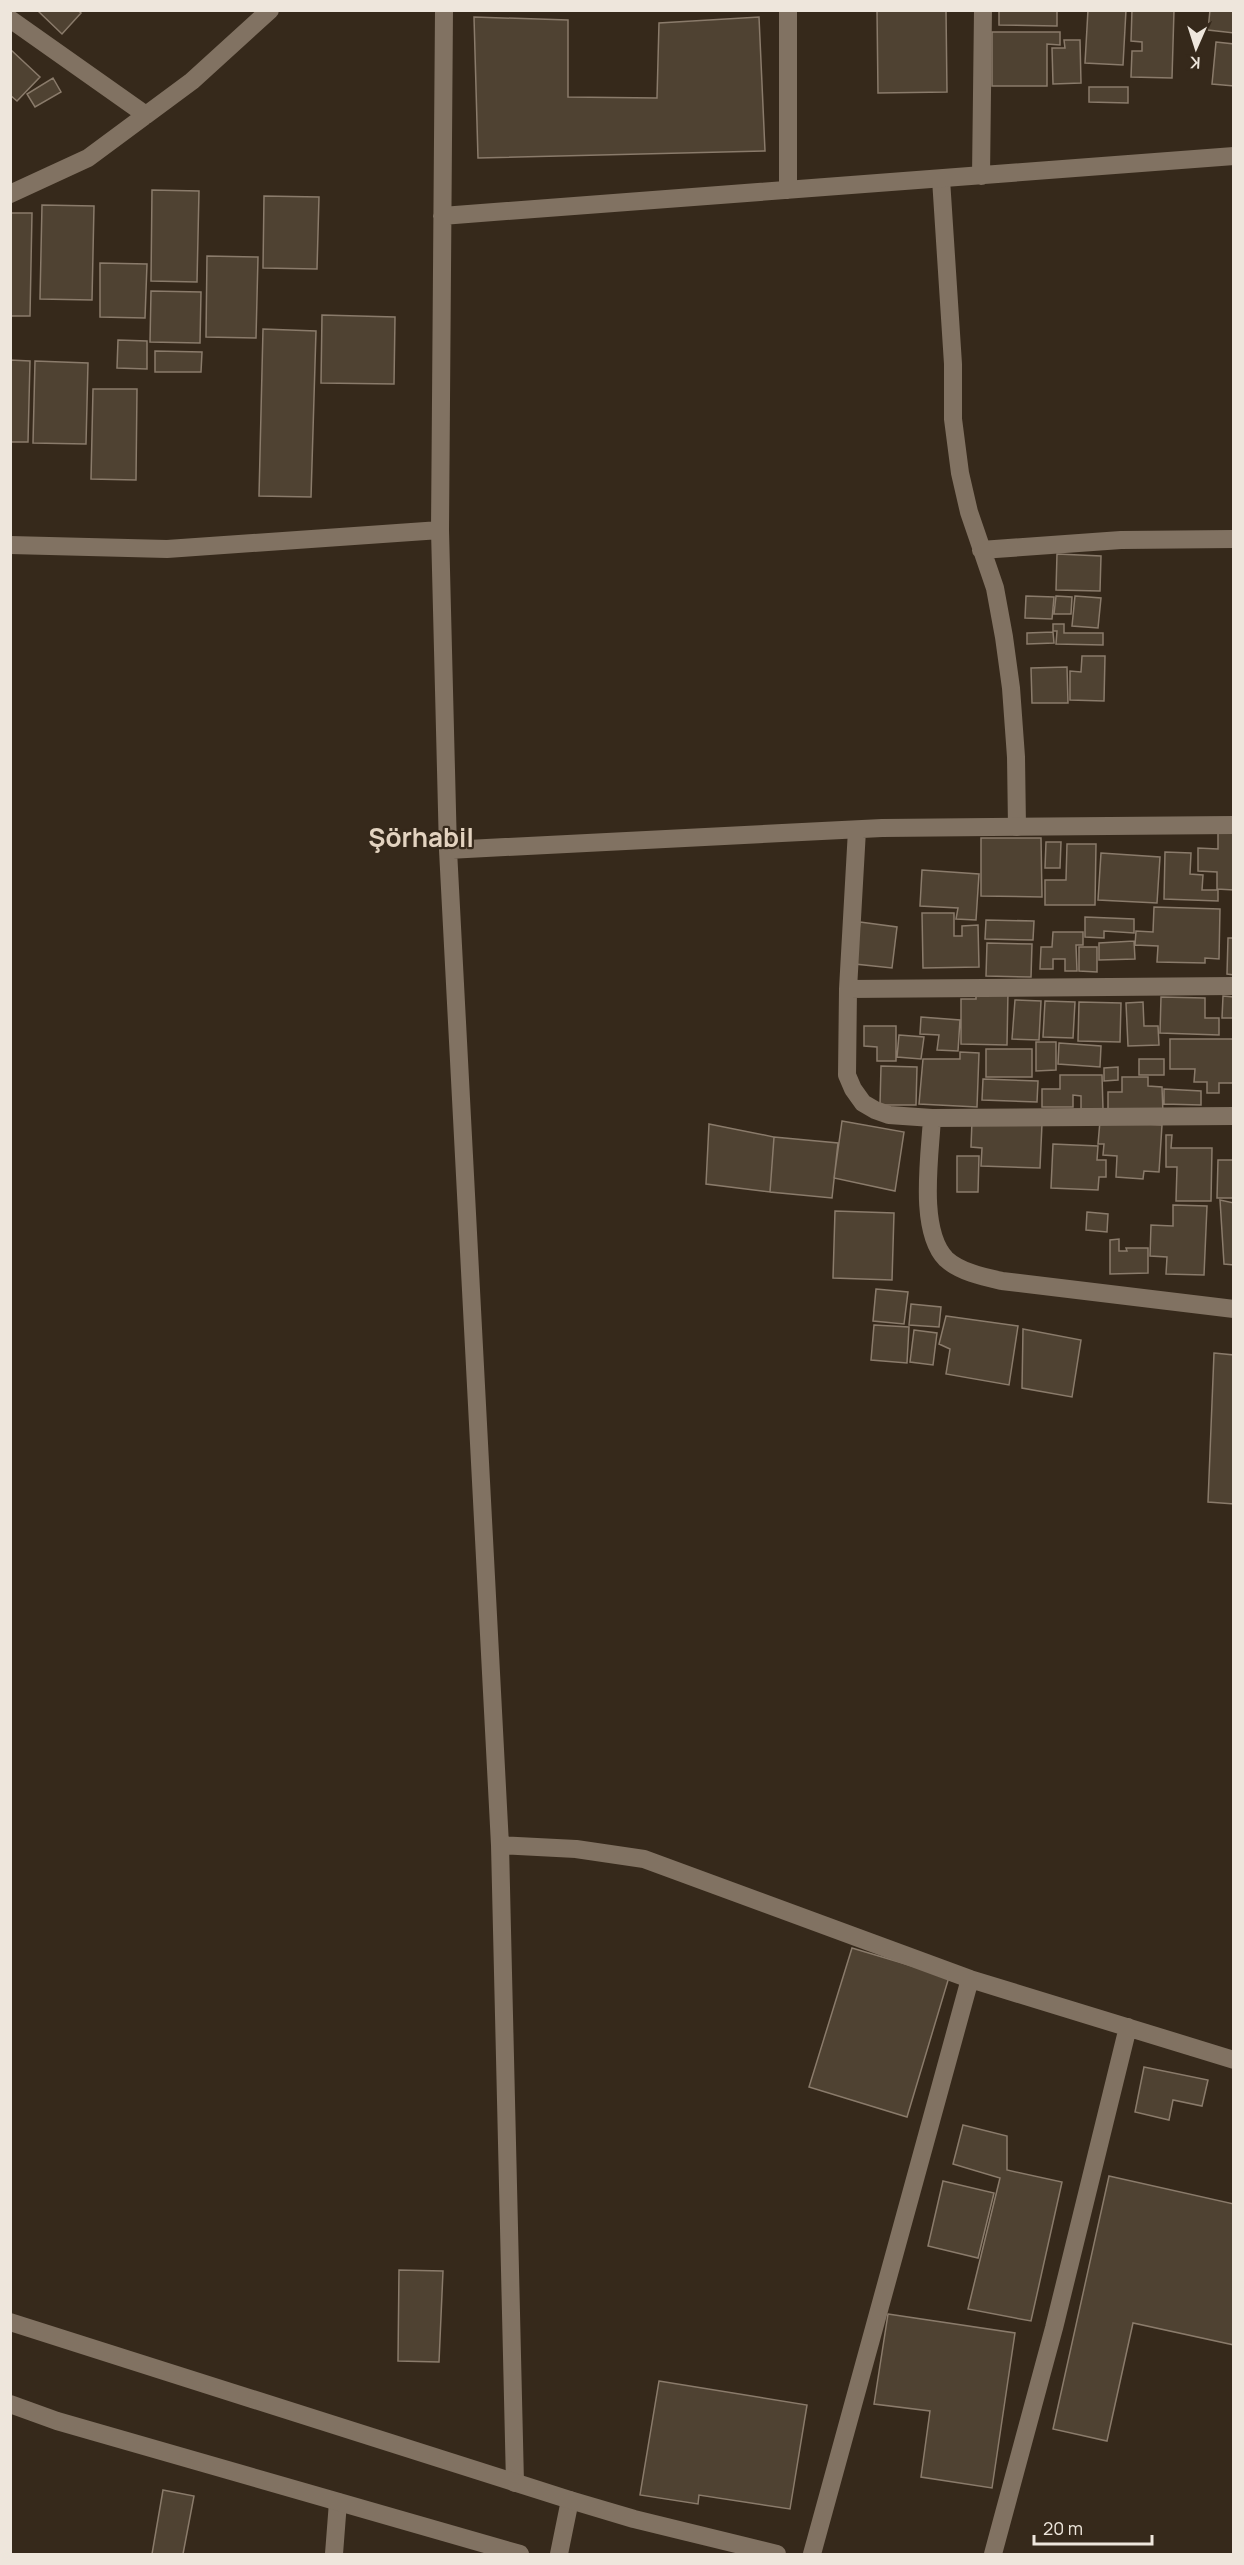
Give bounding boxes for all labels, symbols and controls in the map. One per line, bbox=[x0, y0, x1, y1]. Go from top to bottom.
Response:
north arrow bbox=[1166, 18, 1226, 78]
text: K bbox=[1189, 52, 1201, 74]
district label: Şörhabil bbox=[368, 819, 474, 855]
scale bar bbox=[1034, 2508, 1152, 2546]
text: 20 m bbox=[1043, 2516, 1083, 2540]

